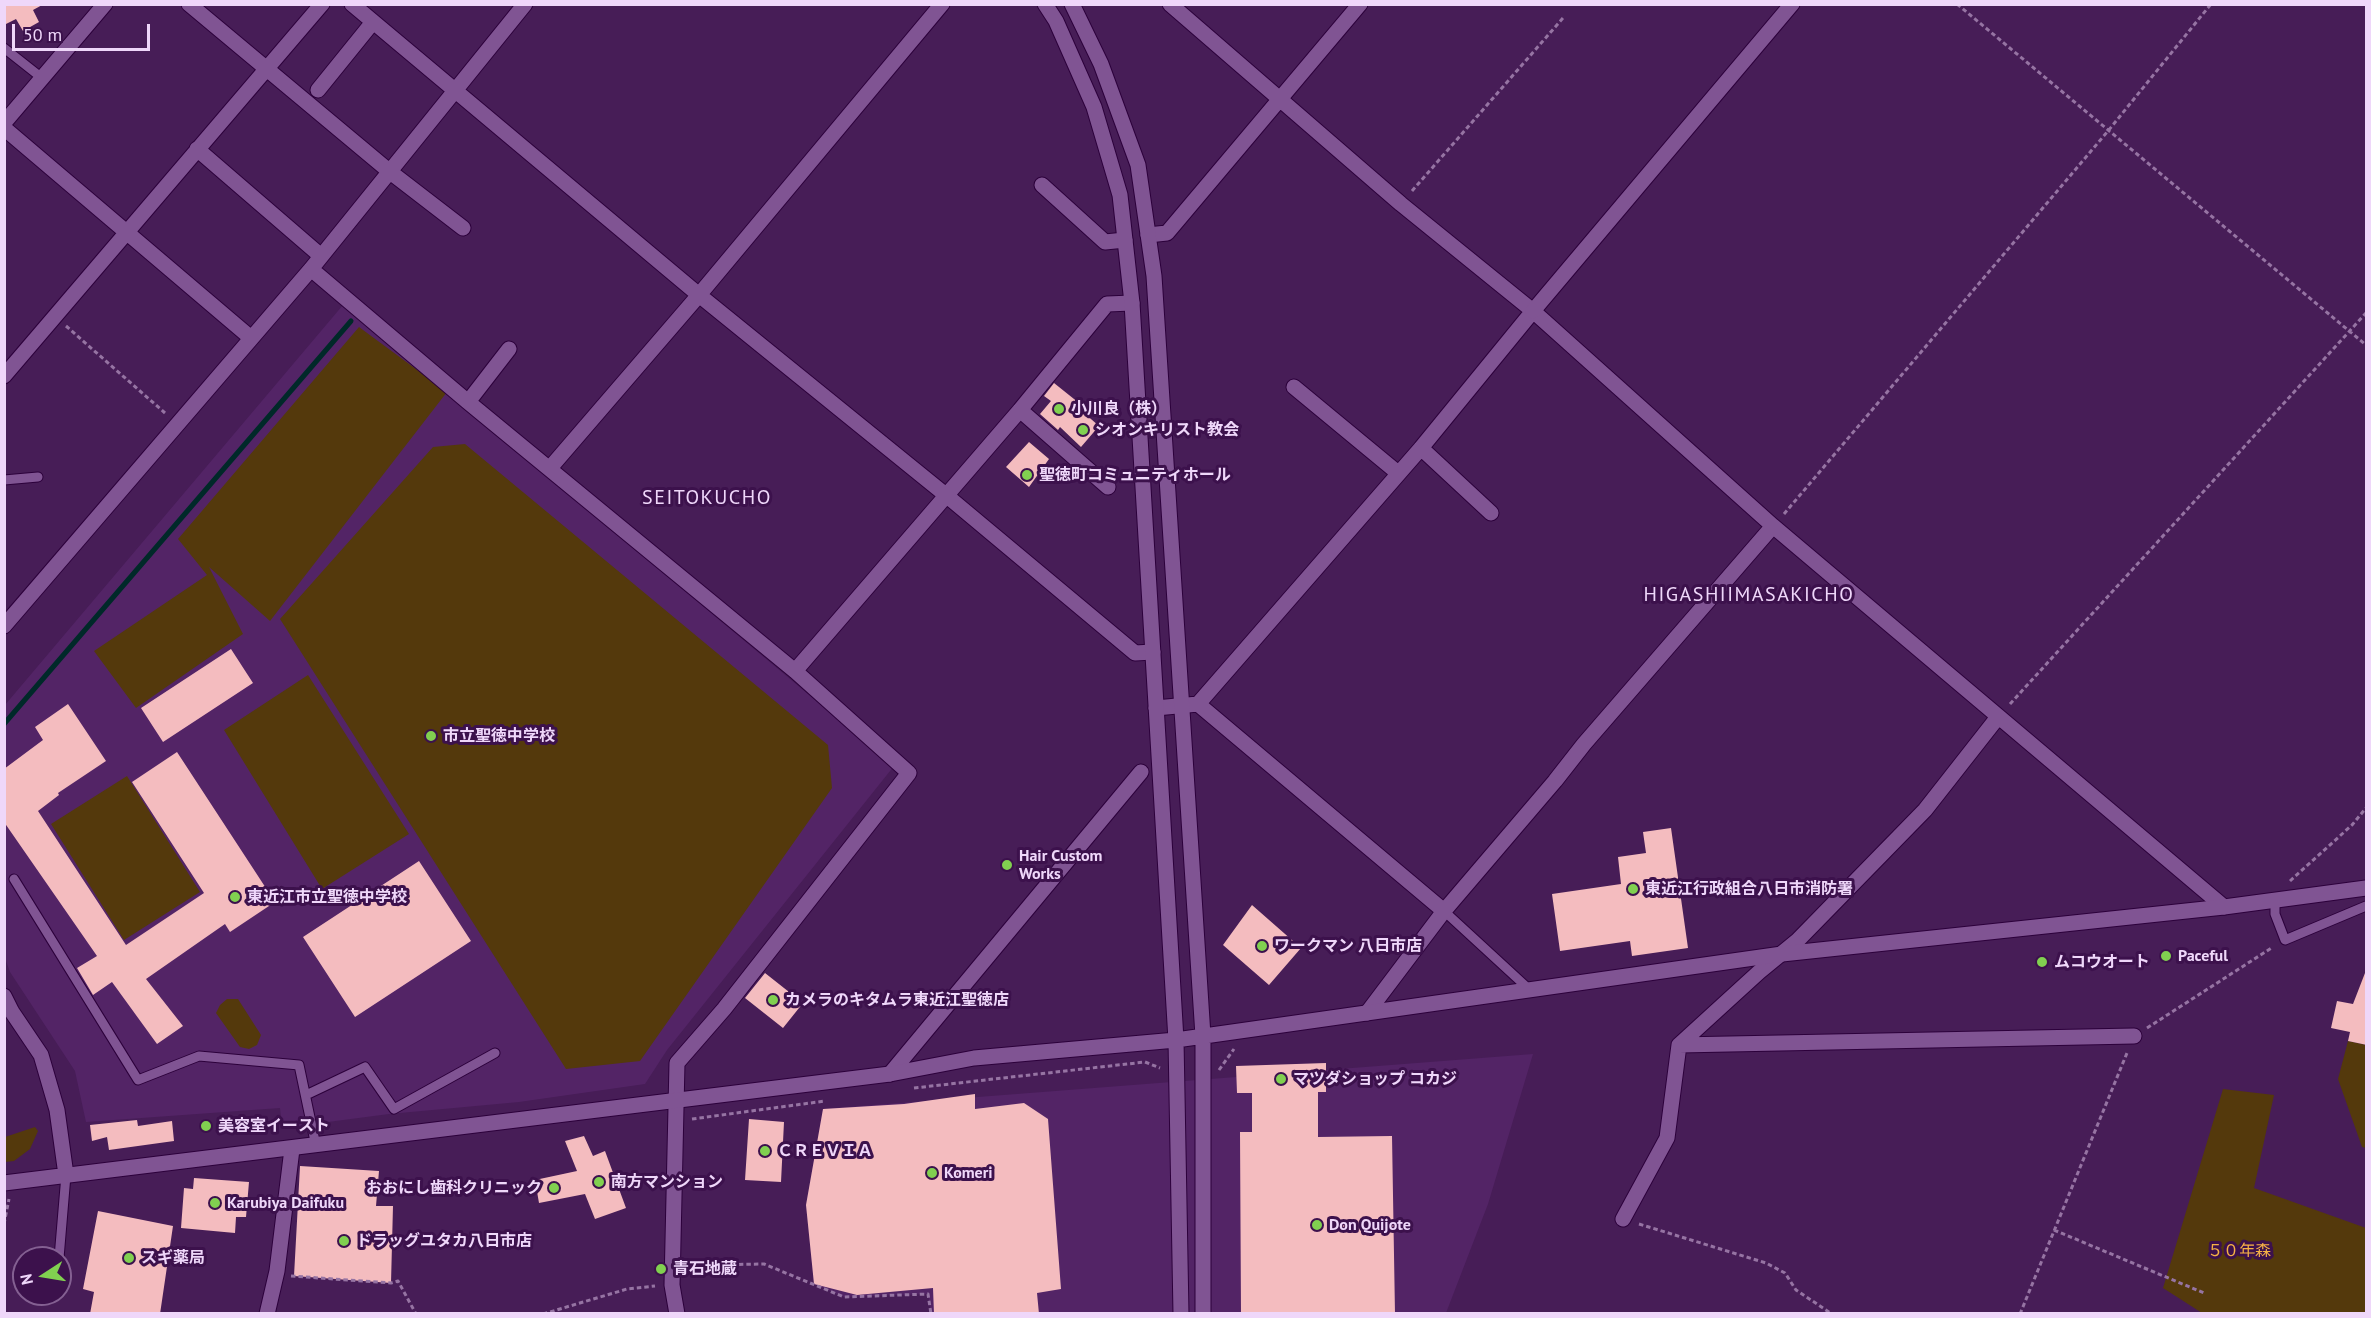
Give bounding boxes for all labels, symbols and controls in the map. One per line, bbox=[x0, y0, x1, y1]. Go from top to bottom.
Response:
scale bar bbox=[15, 12, 153, 50]
text: 50 m bbox=[23, 23, 62, 46]
place label: 小川良（株） bbox=[1071, 399, 1167, 419]
marker: 小川良（株） bbox=[1052, 402, 1066, 416]
place label: シオンキリスト教会 bbox=[1095, 420, 1239, 440]
marker: シオンキリスト教会 bbox=[1076, 423, 1090, 437]
place label: 聖徳町コミュニティホール bbox=[1039, 465, 1231, 485]
marker: 聖徳町コミュニティホール bbox=[1020, 468, 1034, 482]
district label: SEITOKUCHO bbox=[642, 486, 772, 510]
district label: HIGASHIIMASAKICHO bbox=[1644, 583, 1854, 607]
place label: 市立聖徳中学校 bbox=[443, 726, 555, 746]
marker: 市立聖徳中学校 bbox=[424, 729, 438, 743]
place label: Hair Custom Works bbox=[1019, 846, 1102, 884]
marker: Hair Custom Works bbox=[1000, 858, 1014, 872]
place label: 東近江行政組合八日市消防署 bbox=[1645, 879, 1853, 899]
marker: 東近江行政組合八日市消防署 bbox=[1626, 882, 1640, 896]
place label: 東近江市立聖徳中学校 bbox=[247, 887, 407, 907]
marker: 東近江市立聖徳中学校 bbox=[228, 890, 242, 904]
place label: ワークマン 八日市店 bbox=[1274, 936, 1422, 956]
marker: ワークマン 八日市店 bbox=[1255, 939, 1269, 953]
place label: Paceful bbox=[2178, 946, 2228, 966]
marker: Paceful bbox=[2159, 949, 2173, 963]
place label: ムコウオート bbox=[2054, 952, 2150, 972]
marker: ムコウオート bbox=[2035, 955, 2049, 969]
place label: カメラのキタムラ東近江聖徳店 bbox=[785, 990, 1009, 1010]
marker: カメラのキタムラ東近江聖徳店 bbox=[766, 993, 780, 1007]
place label: マツダショップ コカジ bbox=[1293, 1069, 1457, 1089]
marker: マツダショップ コカジ bbox=[1274, 1072, 1288, 1086]
place label: 美容室イースト bbox=[218, 1116, 330, 1136]
marker: 美容室イースト bbox=[199, 1119, 213, 1133]
place label: ＣＲＥＶＩＡ bbox=[777, 1141, 873, 1161]
marker: ＣＲＥＶＩＡ bbox=[758, 1144, 772, 1158]
place label: Komeri bbox=[944, 1163, 993, 1183]
marker: Komeri bbox=[925, 1166, 939, 1180]
place label: 南方マンション bbox=[611, 1172, 723, 1192]
marker: 南方マンション bbox=[592, 1175, 606, 1189]
place label: おおにし歯科クリニック bbox=[366, 1178, 542, 1198]
marker: おおにし歯科クリニック bbox=[547, 1181, 561, 1195]
place label: Karubiya Daifuku bbox=[227, 1193, 344, 1213]
marker: Karubiya Daifuku bbox=[208, 1196, 222, 1210]
place label: Don Quijote bbox=[1329, 1215, 1411, 1235]
marker: Don Quijote bbox=[1310, 1218, 1324, 1232]
place label: ドラッグユタカ八日市店 bbox=[356, 1231, 532, 1251]
marker: ドラッグユタカ八日市店 bbox=[337, 1234, 351, 1248]
park label: ５０年森 bbox=[2207, 1241, 2271, 1261]
north arrow bbox=[12, 1246, 72, 1306]
place label: スギ薬局 bbox=[141, 1248, 205, 1268]
marker: スギ薬局 bbox=[122, 1251, 136, 1265]
place label: 青石地蔵 bbox=[673, 1259, 737, 1279]
marker: 青石地蔵 bbox=[654, 1262, 668, 1276]
text: N bbox=[15, 1272, 37, 1287]

